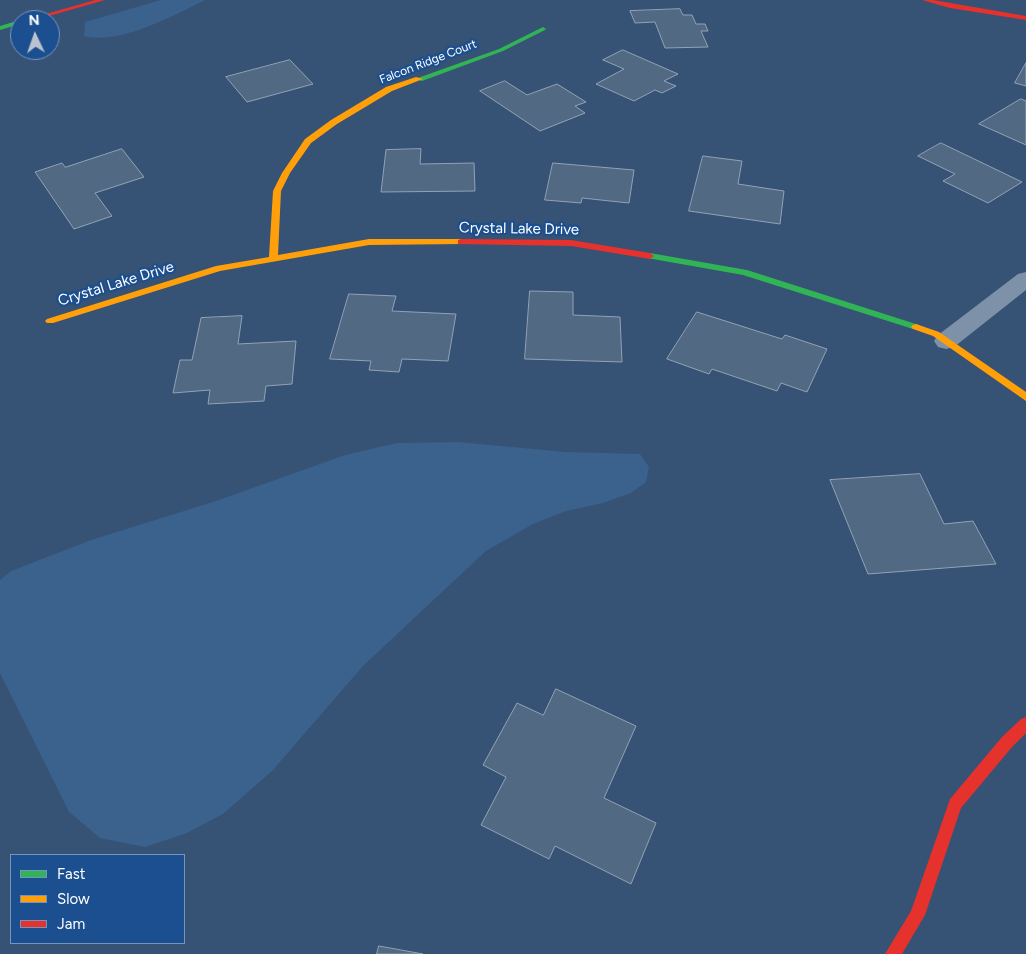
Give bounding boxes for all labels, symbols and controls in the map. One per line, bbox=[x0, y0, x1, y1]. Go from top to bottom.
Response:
north arrow bbox=[10, 10, 60, 60]
text: N bbox=[28, 12, 40, 29]
street label: Falcon Ridge Court bbox=[377, 37, 479, 87]
street label: Crystal Lake Drive bbox=[459, 219, 579, 239]
street label: Crystal Lake Drive bbox=[56, 258, 176, 310]
legend bbox=[10, 854, 185, 944]
text: Fast bbox=[57, 865, 85, 883]
text: Slow bbox=[57, 890, 90, 908]
text: Jam bbox=[57, 915, 85, 933]

